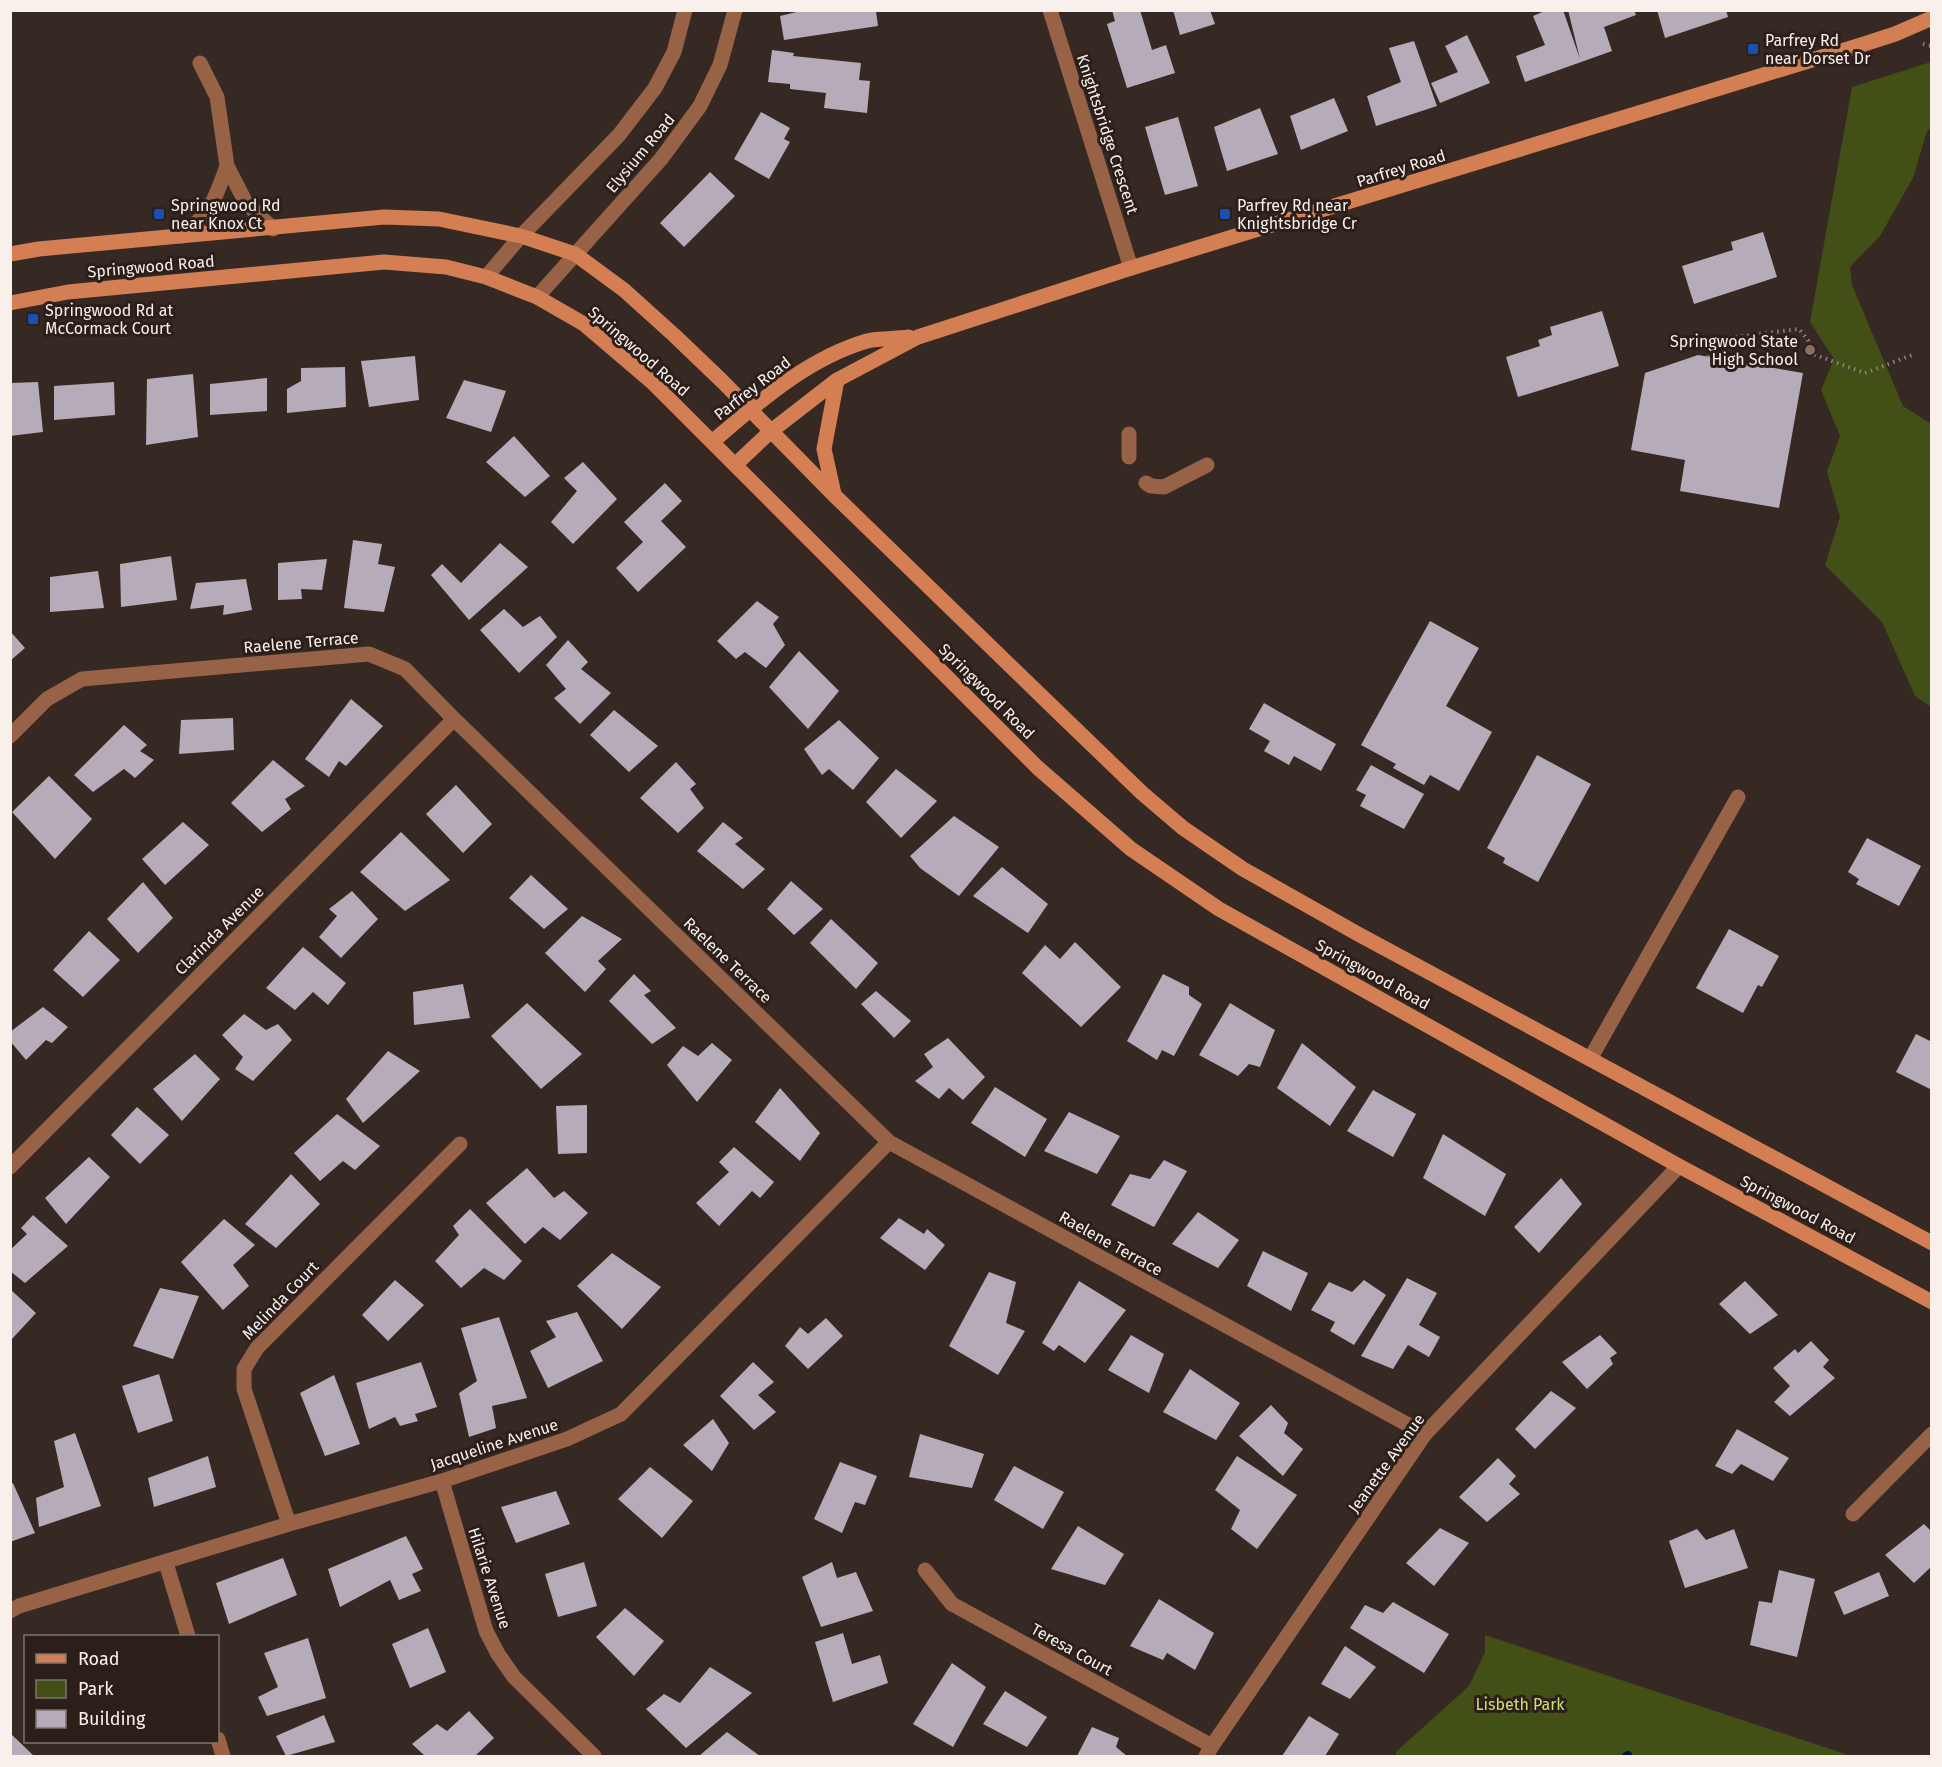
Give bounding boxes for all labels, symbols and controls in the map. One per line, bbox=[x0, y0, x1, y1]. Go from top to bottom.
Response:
place label: Parfrey Rd near Dorset Dr bbox=[1765, 31, 1871, 68]
marker: Parfrey Rd near Dorset Dr bbox=[1746, 42, 1760, 56]
street label: Knightsbridge Crescent bbox=[1073, 52, 1142, 217]
street label: Elysium Road bbox=[602, 110, 679, 197]
street label: Parfrey Road bbox=[1354, 146, 1448, 191]
place label: Springwood Rd near Knox Ct bbox=[171, 196, 281, 233]
place label: Parfrey Rd near Knightsbridge Cr bbox=[1237, 196, 1358, 233]
marker: Springwood Rd near Knox Ct bbox=[152, 207, 166, 221]
marker: Parfrey Rd near Knightsbridge Cr bbox=[1218, 207, 1232, 221]
street label: Springwood Road bbox=[87, 251, 215, 282]
place label: Springwood Rd at McCormack Court bbox=[45, 301, 174, 338]
street label: Springwood Road bbox=[584, 302, 693, 400]
marker: Springwood Rd at McCormack Court bbox=[26, 312, 40, 326]
place label: Springwood State High School bbox=[1670, 332, 1798, 369]
marker: Springwood State High School bbox=[1803, 343, 1817, 357]
street label: Parfrey Road bbox=[710, 353, 794, 424]
street label: Raelene Terrace bbox=[243, 628, 359, 657]
street label: Springwood Road bbox=[935, 640, 1038, 743]
street label: Clarinda Avenue bbox=[171, 882, 268, 979]
street label: Raelene Terrace bbox=[680, 913, 776, 1007]
street label: Springwood Road bbox=[1312, 935, 1433, 1014]
street label: Springwood Road bbox=[1737, 1171, 1859, 1248]
street label: Raelene Terrace bbox=[1056, 1207, 1166, 1280]
street label: Melinda Court bbox=[238, 1257, 323, 1343]
street label: Jeanette Avenue bbox=[1344, 1410, 1429, 1516]
street label: Jacqueline Avenue bbox=[428, 1415, 560, 1474]
street label: Hilarie Avenue bbox=[464, 1525, 515, 1631]
street label: Teresa Court bbox=[1028, 1619, 1116, 1680]
legend bbox=[24, 1635, 219, 1743]
text: Road bbox=[78, 1648, 120, 1670]
text: Park bbox=[78, 1678, 114, 1700]
park label: Lisbeth Park bbox=[1475, 1695, 1565, 1714]
text: Building bbox=[78, 1708, 146, 1730]

